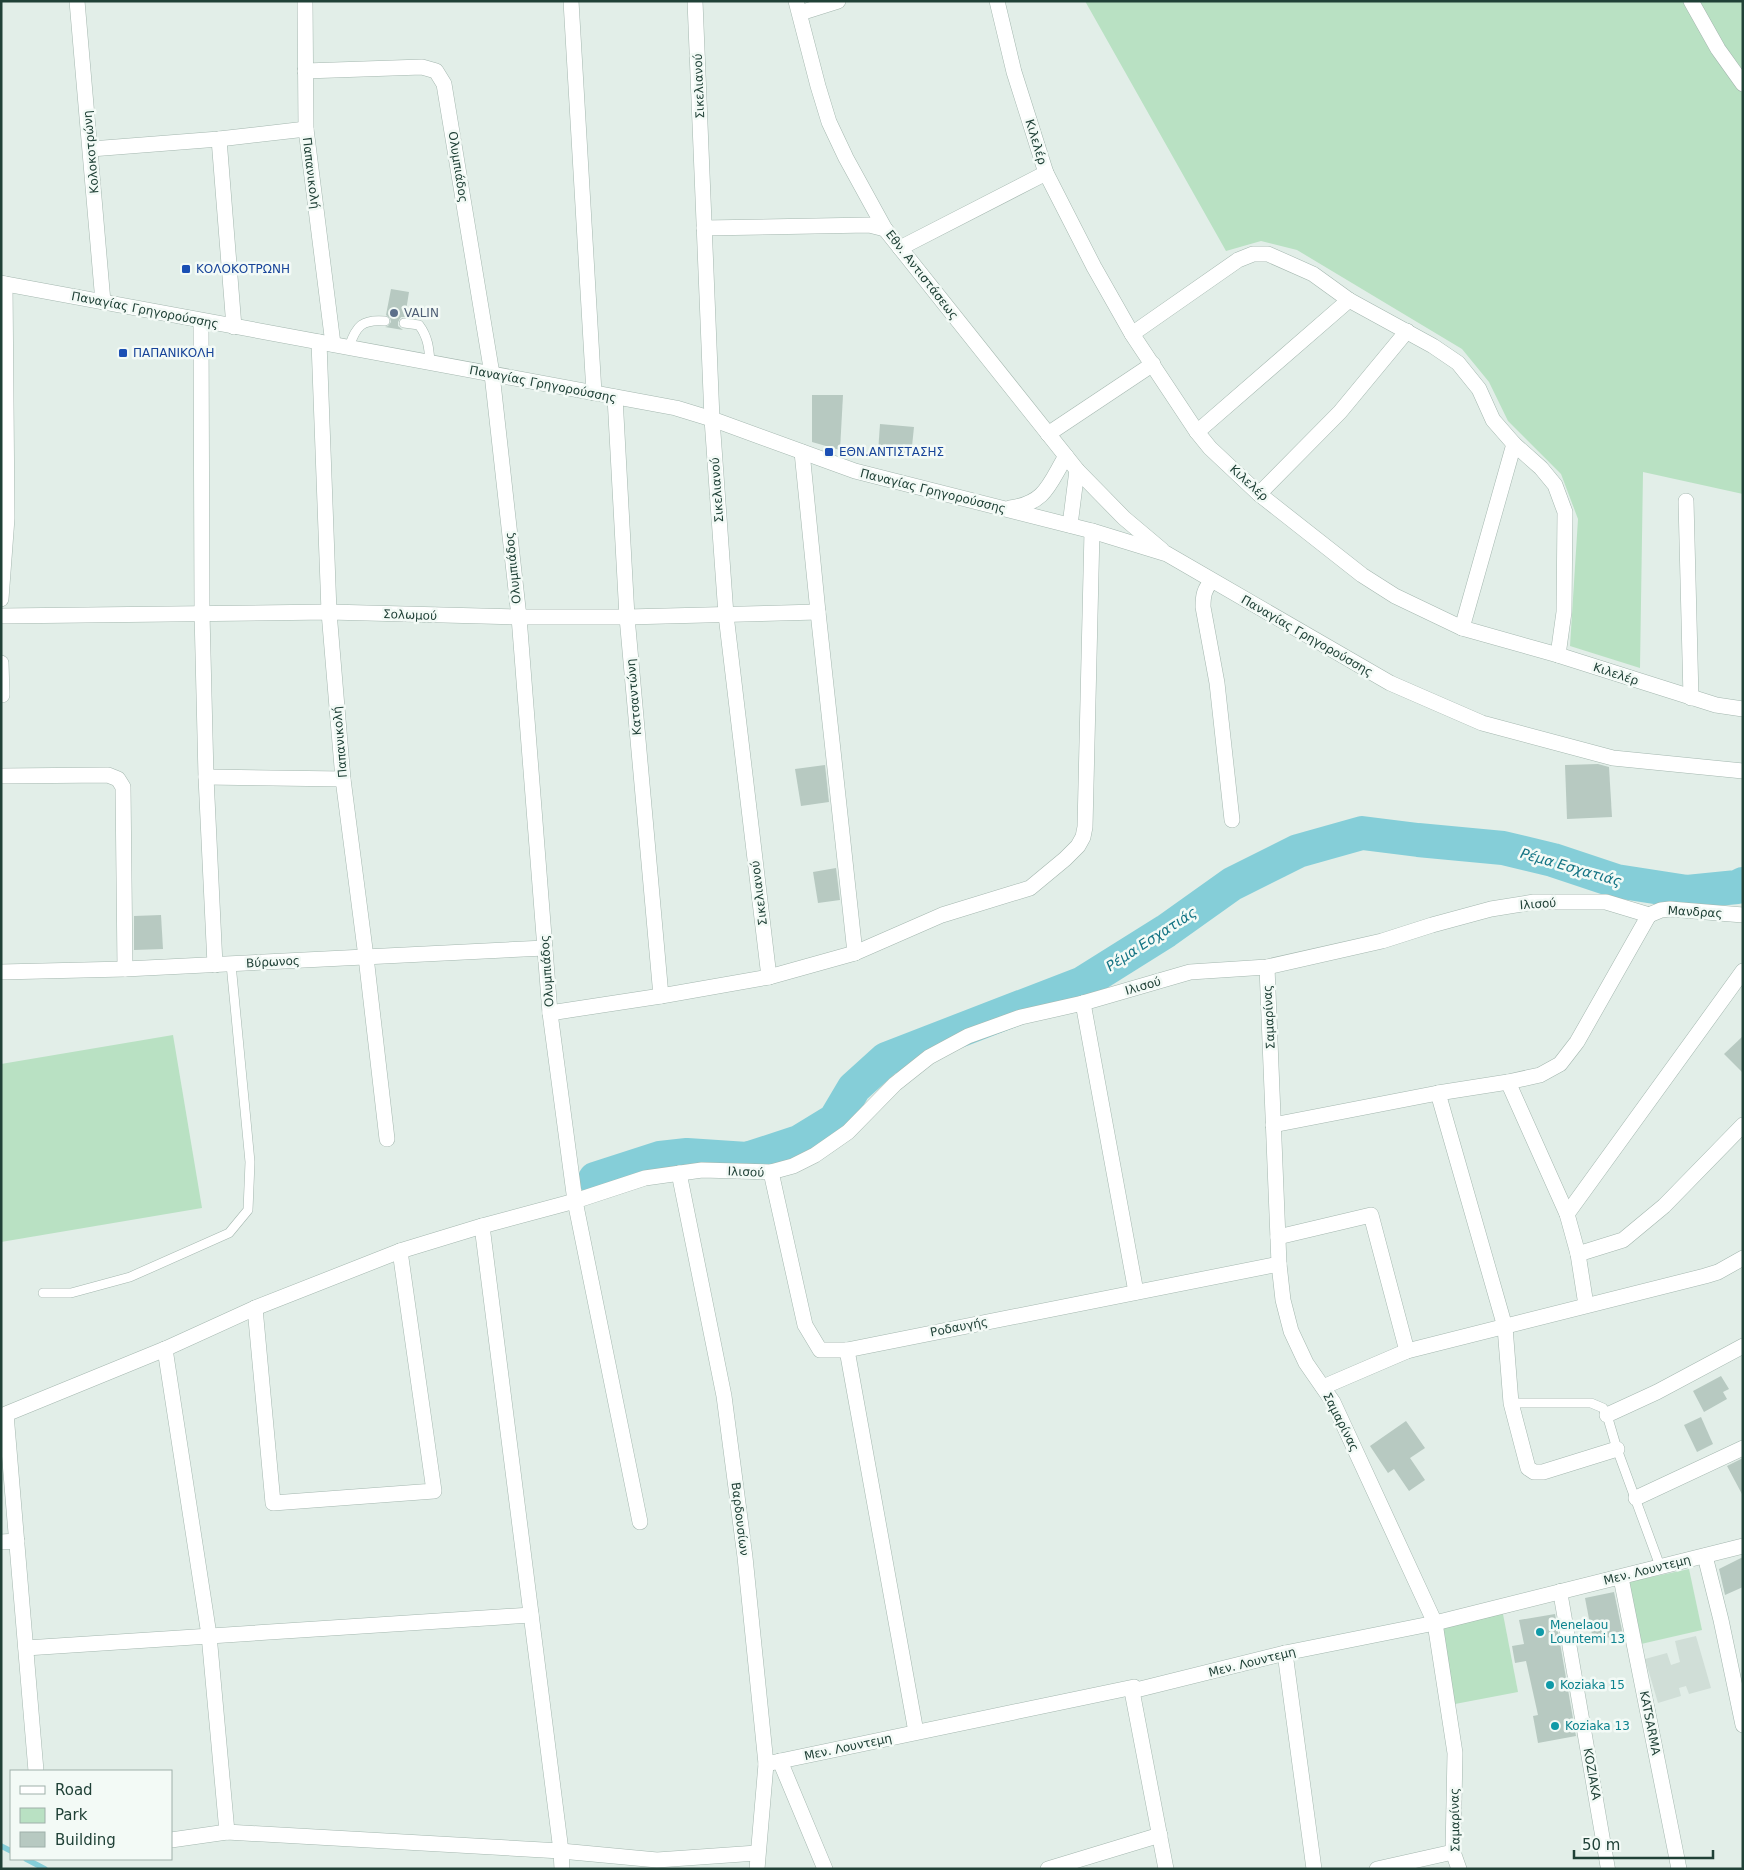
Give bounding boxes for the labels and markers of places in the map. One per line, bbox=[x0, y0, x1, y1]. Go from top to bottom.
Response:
place label: ΚΟΛΟΚΟΤΡΩΝΗ bbox=[196, 262, 290, 276]
marker: ΚΟΛΟΚΟΤΡΩΝΗ bbox=[180, 263, 192, 275]
place label: VALIN bbox=[404, 306, 439, 320]
marker: VALIN bbox=[388, 307, 400, 319]
place label: ΠΑΠΑΝΙΚΟΛΗ bbox=[133, 346, 215, 360]
marker: ΠΑΠΑΝΙΚΟΛΗ bbox=[117, 347, 129, 359]
place label: ΕΘΝ.ΑΝΤΙΣΤΑΣΗΣ bbox=[839, 445, 944, 459]
marker: ΕΘΝ.ΑΝΤΙΣΤΑΣΗΣ bbox=[823, 446, 835, 458]
place label: Menelaou Lountemi 13 bbox=[1550, 1618, 1625, 1646]
marker: Menelaou Lountemi 13 bbox=[1534, 1626, 1546, 1638]
place label: Koziaka 15 bbox=[1560, 1678, 1625, 1692]
marker: Koziaka 15 bbox=[1544, 1679, 1556, 1691]
place label: Koziaka 13 bbox=[1565, 1719, 1630, 1733]
marker: Koziaka 13 bbox=[1549, 1720, 1561, 1732]

